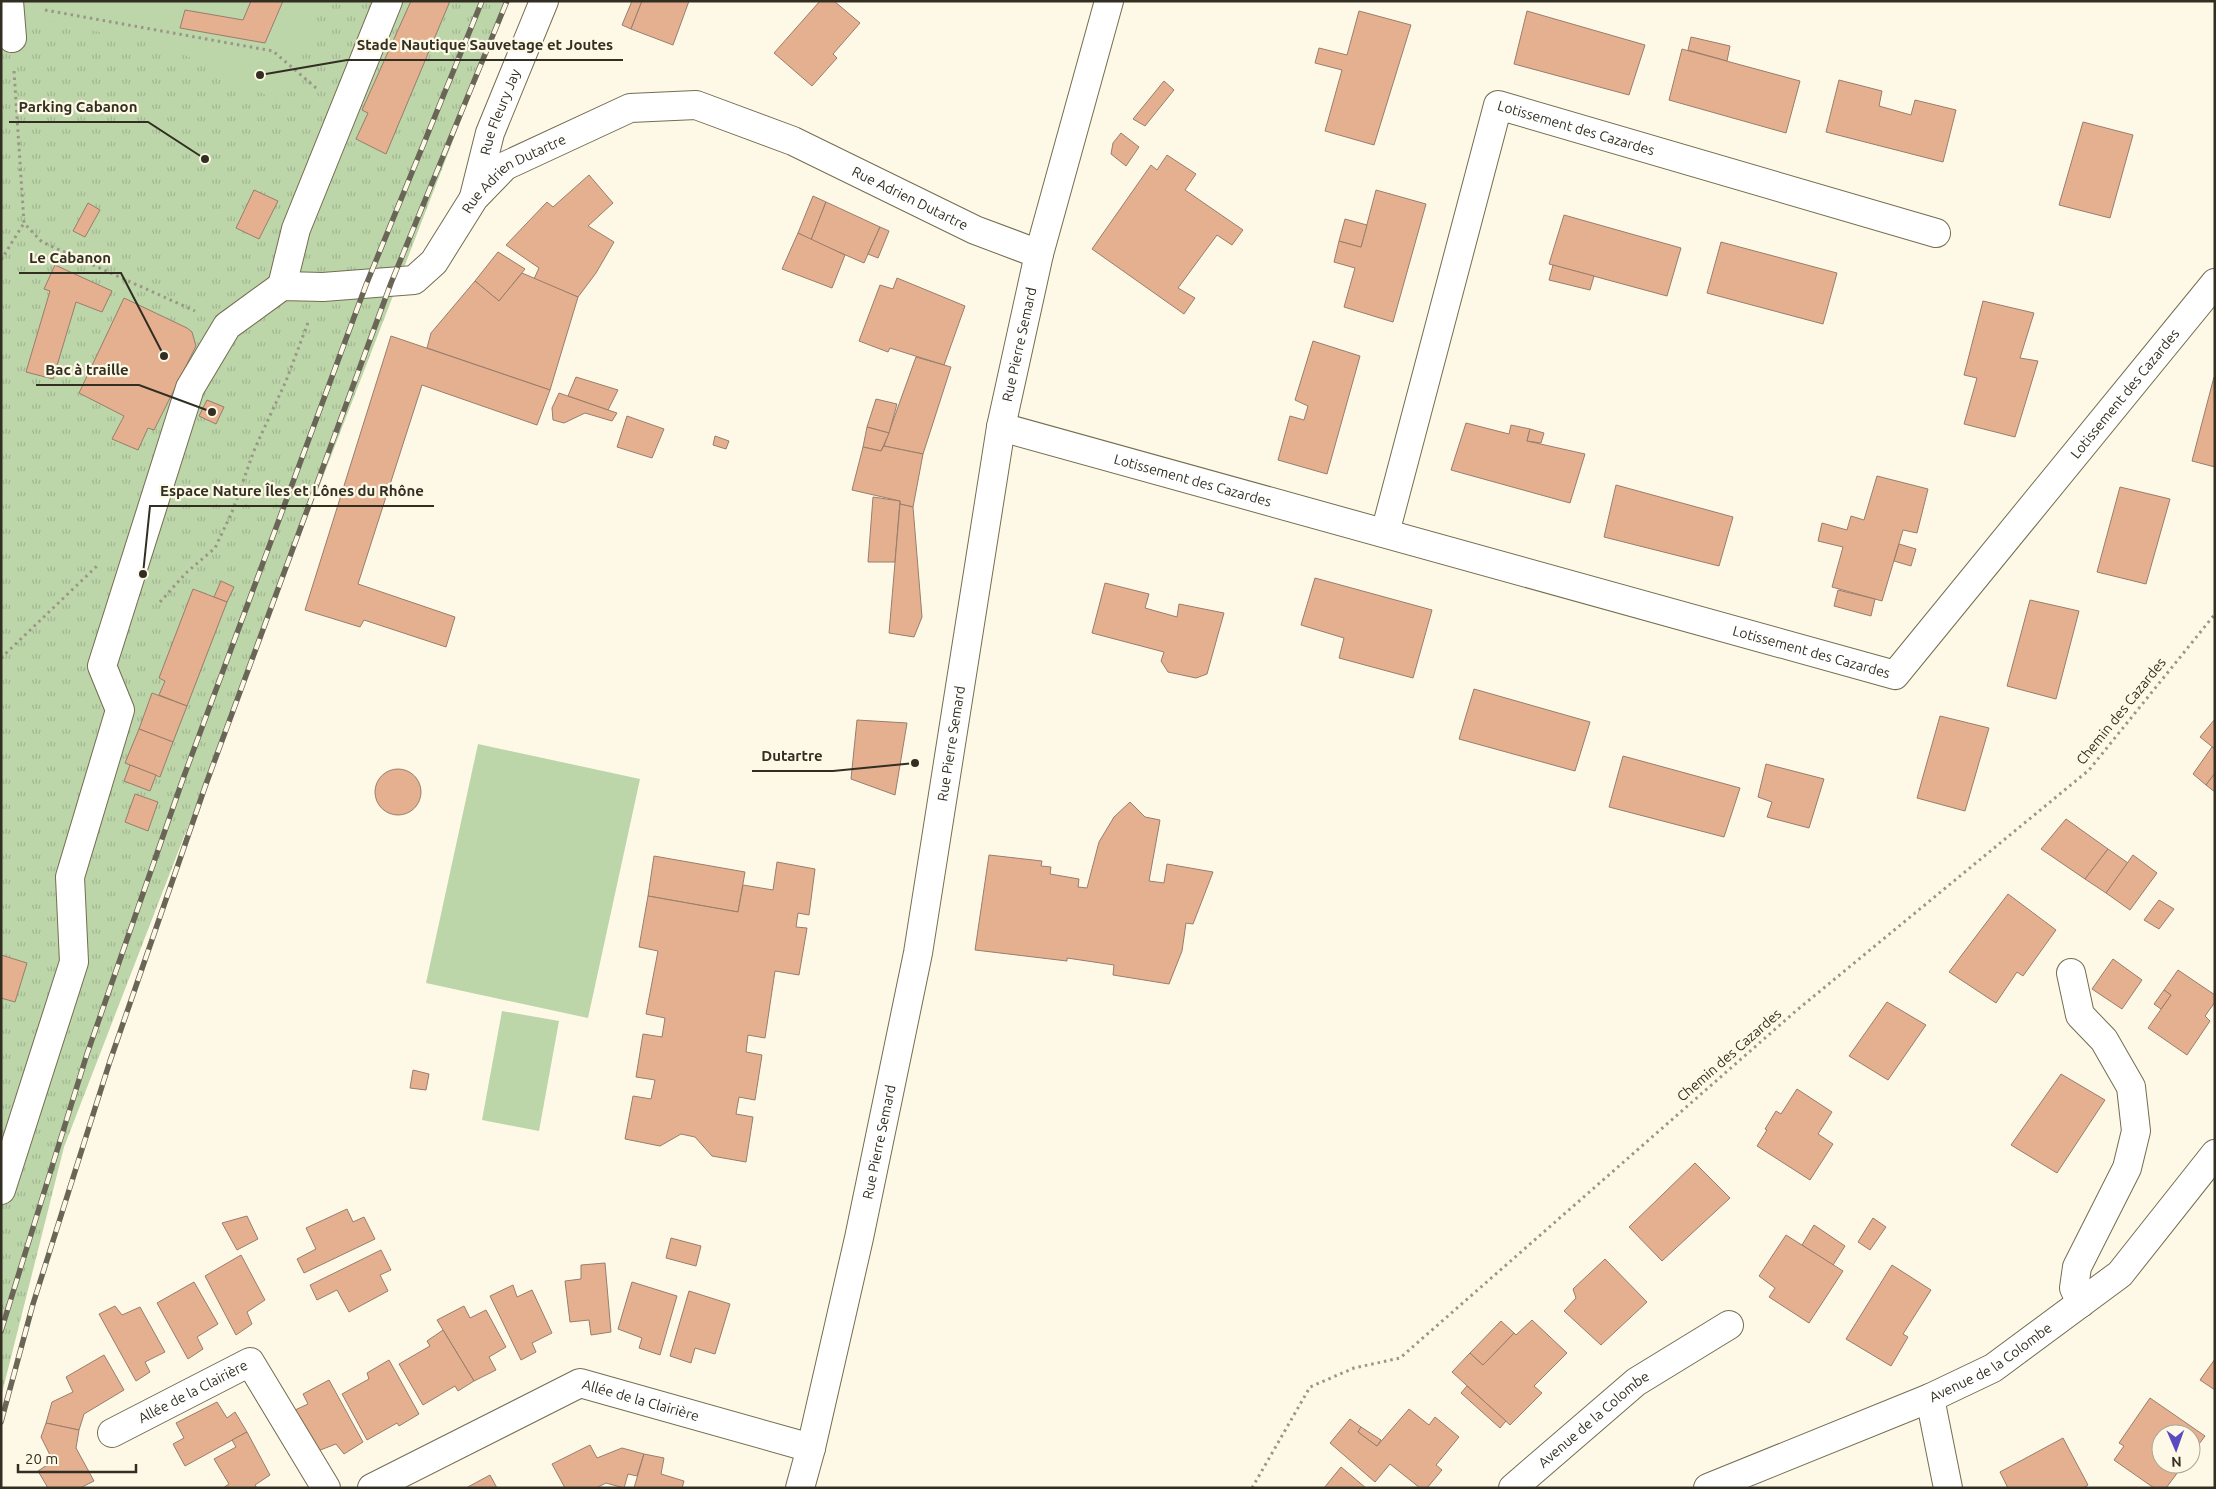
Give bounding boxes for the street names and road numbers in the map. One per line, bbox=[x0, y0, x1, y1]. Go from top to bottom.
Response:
street label: Rue Fleury Jay bbox=[477, 66, 523, 157]
street label: Lotissement des Cazardes bbox=[1496, 97, 1656, 158]
street label: Rue Adrien Dutartre bbox=[459, 131, 568, 216]
street label: Rue Adrien Dutartre bbox=[849, 163, 971, 233]
street label: Rue Pierre Semard bbox=[999, 286, 1039, 403]
street label: Lotissement des Cazardes bbox=[2067, 326, 2182, 462]
street label: Lotissement des Cazardes bbox=[1112, 451, 1273, 510]
street label: Lotissement des Cazardes bbox=[1731, 622, 1892, 681]
street label: Chemin des Cazardes bbox=[2073, 654, 2169, 768]
street label: Rue Pierre Semard bbox=[934, 685, 968, 802]
street label: Chemin des Cazardes bbox=[1674, 1005, 1784, 1105]
street label: Rue Pierre Semard bbox=[859, 1083, 899, 1201]
street label: Avenue de la Colombe bbox=[1927, 1319, 2055, 1405]
street label: Allée de la Clairière bbox=[136, 1357, 250, 1426]
street label: Avenue de la Colombe bbox=[1535, 1368, 1652, 1471]
street label: Allée de la Clairière bbox=[580, 1376, 701, 1424]

